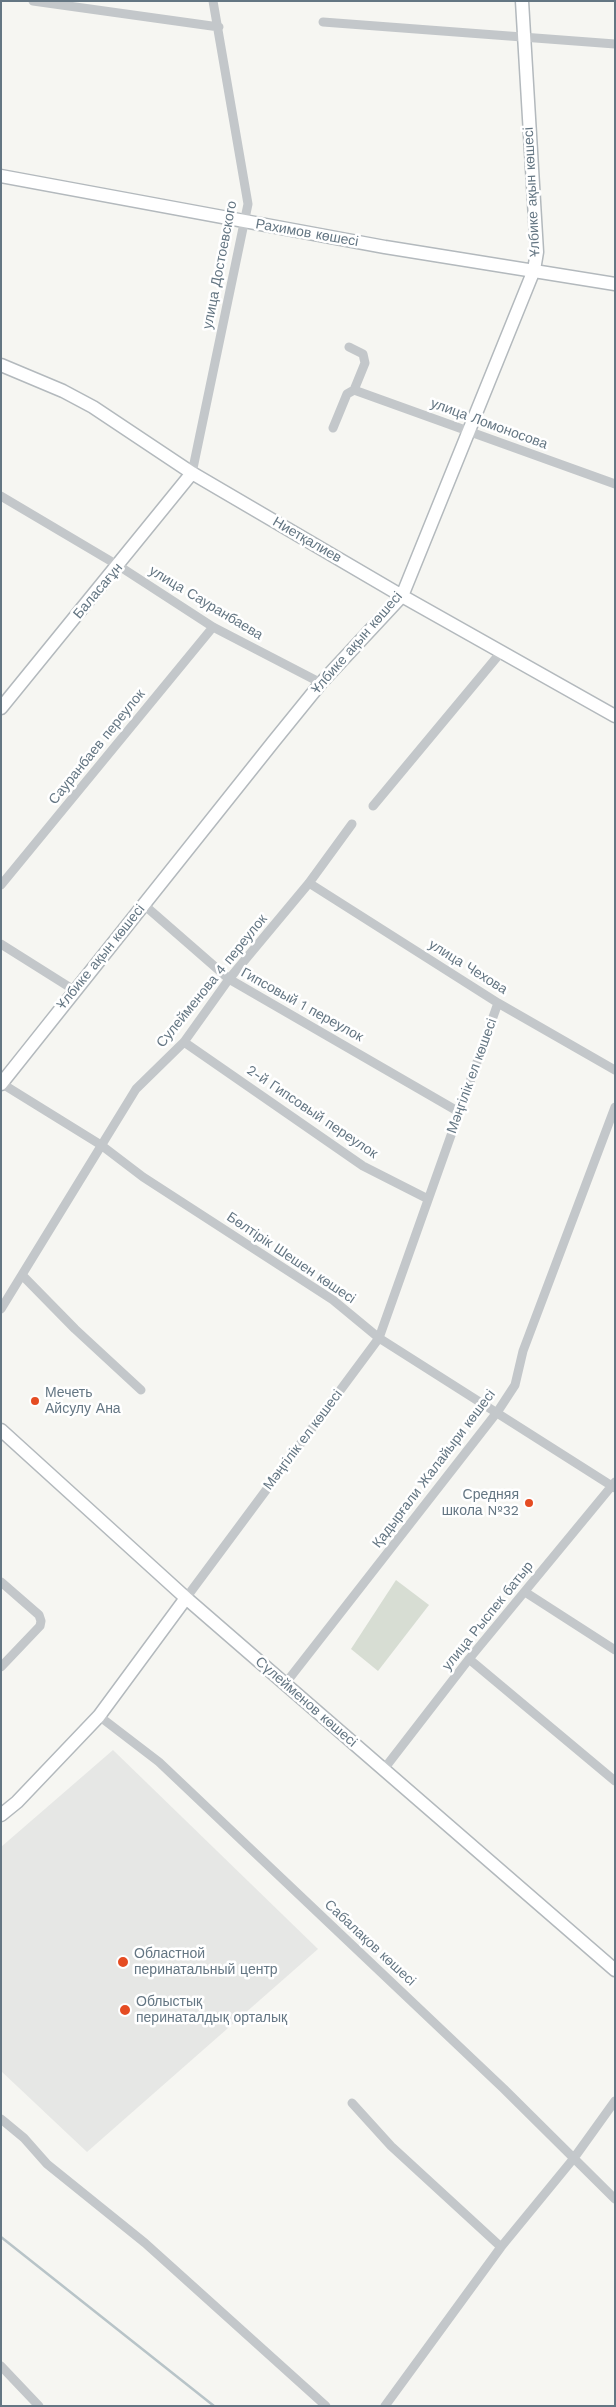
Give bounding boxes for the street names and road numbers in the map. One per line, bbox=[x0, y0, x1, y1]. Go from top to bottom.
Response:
street label: Ұлбике ақын көшесі bbox=[520, 127, 544, 257]
street label: улица Достоевского bbox=[199, 199, 241, 331]
street label: Рахимов көшесі bbox=[254, 216, 360, 250]
street label: улица Ломоносова bbox=[428, 395, 550, 453]
street label: Ниетқалиев bbox=[270, 514, 344, 566]
street label: Баласағұн bbox=[70, 560, 126, 622]
street label: улица Сауранбаева bbox=[146, 562, 266, 644]
street label: Ұлбике ақын көшесі bbox=[308, 588, 406, 698]
street label: Сауранбаев переулок bbox=[45, 686, 149, 808]
street label: Ұлбике ақын көшесі bbox=[54, 901, 148, 1013]
street label: Сулейменова 4 переулок bbox=[153, 911, 271, 1051]
street label: улица Чехова bbox=[425, 936, 511, 998]
street label: Гипсовый 1 переулок bbox=[238, 964, 366, 1046]
street label: Мәңгілік ел көшесі bbox=[443, 1016, 501, 1136]
street label: 2-й Гипсовый переулок bbox=[243, 1062, 381, 1162]
street label: Бөлтірік Шешен көшесі bbox=[223, 1209, 359, 1307]
street label: Мәңгілік ел көшесі bbox=[260, 1387, 346, 1493]
street label: Қадырғали Жалайыри көшесі bbox=[369, 1387, 499, 1551]
street label: улица Рыспек батыр bbox=[439, 1558, 537, 1674]
street label: Сүлейменов көшесі bbox=[252, 1653, 360, 1751]
street label: Сабалақов көшесі bbox=[321, 1896, 419, 1990]

